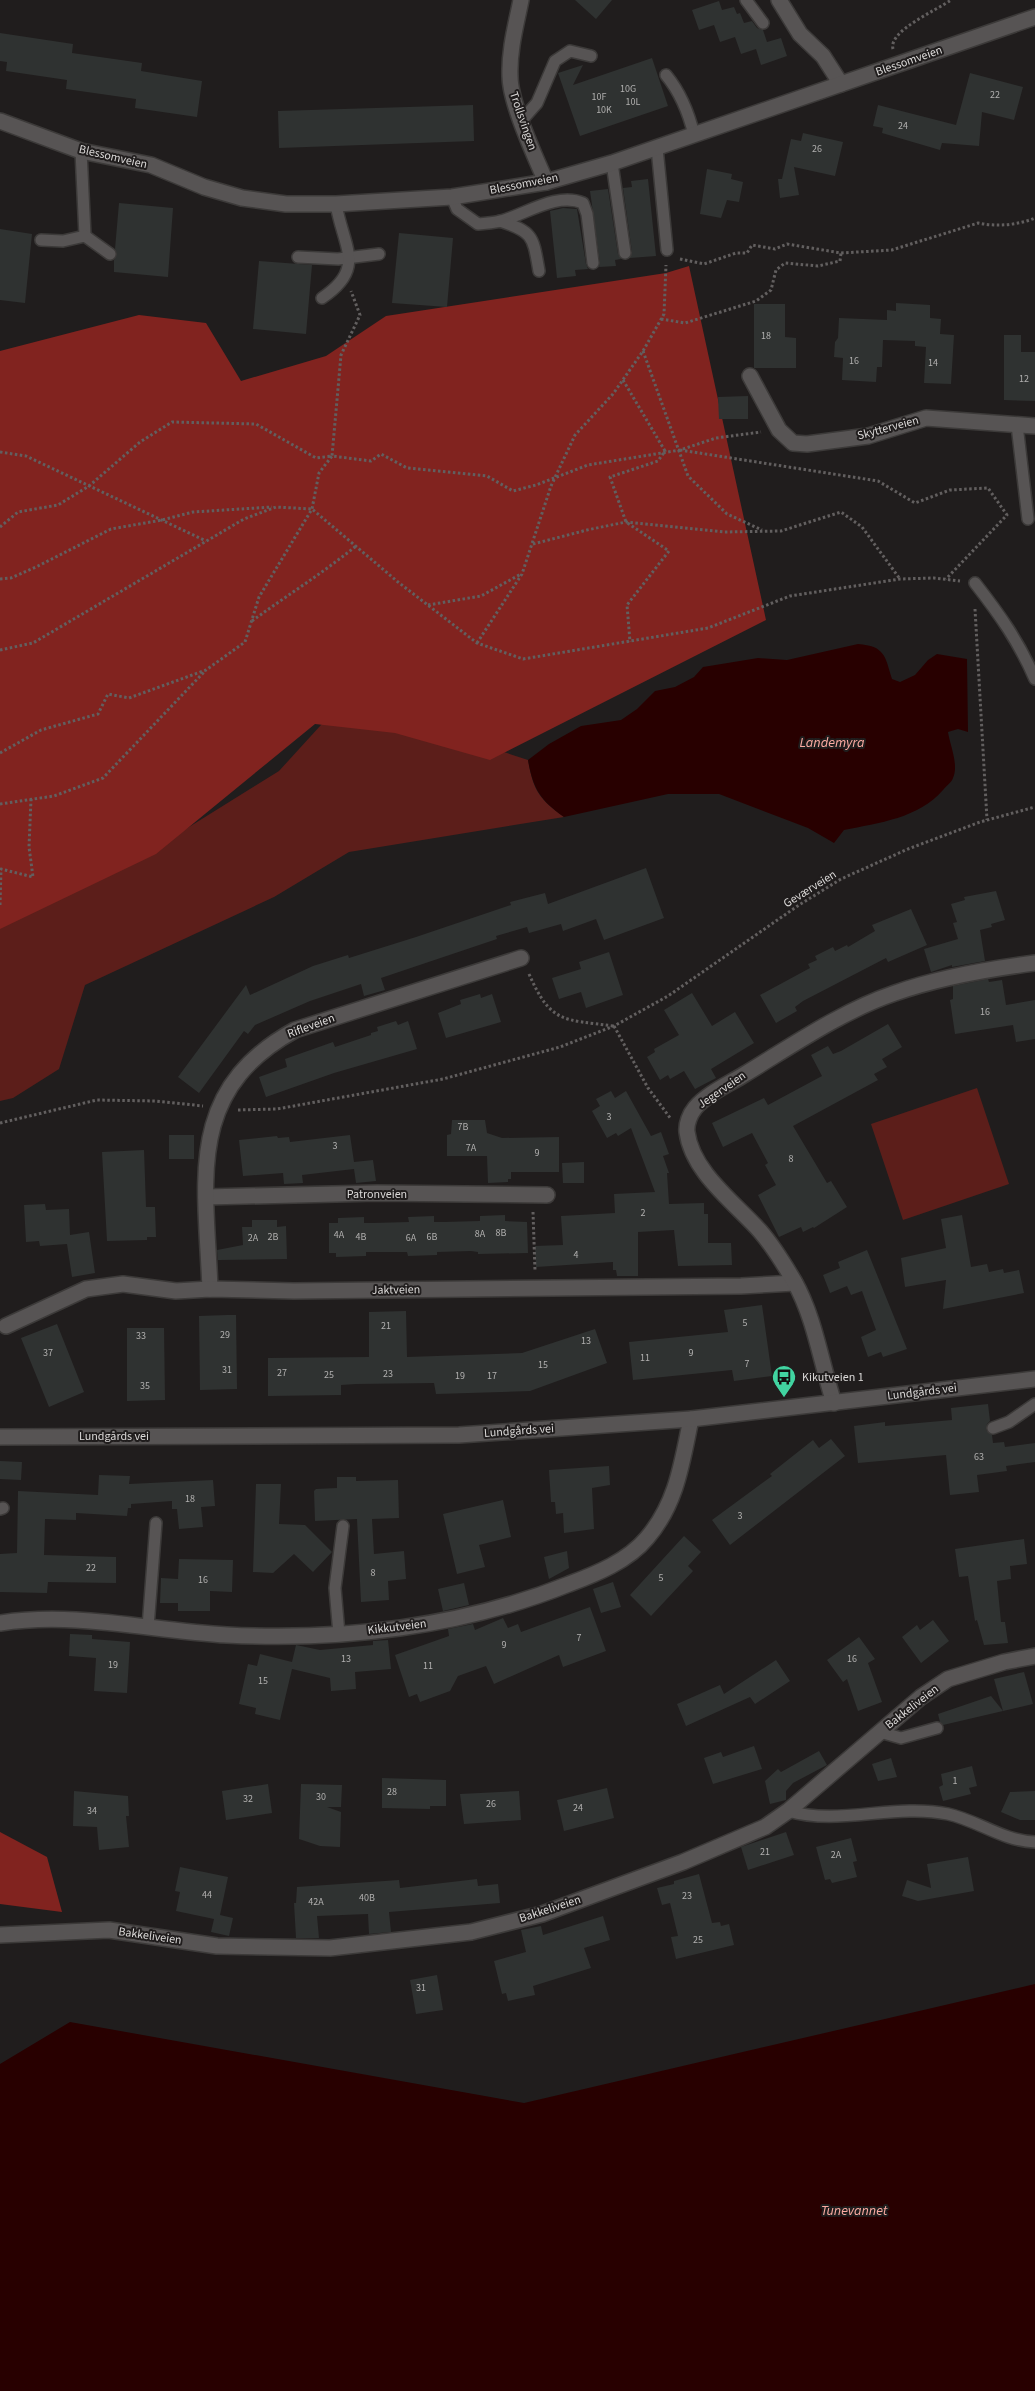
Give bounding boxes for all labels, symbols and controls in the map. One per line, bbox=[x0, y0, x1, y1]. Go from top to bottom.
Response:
street label: Blessomveien bbox=[873, 42, 945, 80]
house number: 10G bbox=[620, 82, 636, 96]
house number: 22 bbox=[990, 88, 1000, 102]
street label: Trollsvingen bbox=[505, 89, 541, 153]
house number: 10F bbox=[592, 90, 606, 104]
house number: 10L bbox=[626, 95, 641, 109]
house number: 10K bbox=[596, 103, 612, 117]
house number: 24 bbox=[898, 119, 908, 133]
street label: Blessomveien bbox=[77, 141, 149, 173]
house number: 26 bbox=[812, 142, 822, 156]
street label: Blessomveien bbox=[488, 169, 560, 199]
house number: 18 bbox=[761, 329, 771, 343]
house number: 16 bbox=[849, 354, 859, 368]
house number: 14 bbox=[928, 356, 938, 370]
house number: 12 bbox=[1019, 372, 1029, 386]
street label: Skytterveien bbox=[855, 412, 921, 444]
water label: Landemyra bbox=[800, 733, 865, 753]
street label: Geværveien bbox=[780, 866, 840, 912]
house number: 16 bbox=[980, 1005, 990, 1019]
street label: Rifleveien bbox=[285, 1010, 337, 1042]
street label: Jegerveien bbox=[695, 1067, 749, 1113]
house number: 3 bbox=[607, 1110, 612, 1124]
house number: 7B bbox=[458, 1120, 469, 1134]
house number: 3 bbox=[333, 1139, 338, 1153]
house number: 7A bbox=[466, 1141, 477, 1155]
house number: 9 bbox=[535, 1146, 540, 1160]
house number: 8 bbox=[789, 1152, 794, 1166]
street label: Patronveien bbox=[347, 1186, 407, 1203]
house number: 2 bbox=[641, 1206, 646, 1220]
house number: 8B bbox=[496, 1226, 507, 1240]
house number: 8A bbox=[475, 1227, 486, 1241]
house number: 4A bbox=[334, 1228, 345, 1242]
house number: 2B bbox=[268, 1230, 279, 1244]
house number: 4B bbox=[356, 1230, 367, 1244]
house number: 6B bbox=[427, 1230, 438, 1244]
house number: 2A bbox=[248, 1231, 259, 1245]
house number: 6A bbox=[406, 1231, 417, 1245]
house number: 4 bbox=[574, 1248, 579, 1262]
street label: Jaktveien bbox=[372, 1281, 420, 1299]
house number: 5 bbox=[743, 1316, 748, 1330]
house number: 21 bbox=[381, 1319, 391, 1333]
house number: 29 bbox=[220, 1328, 230, 1342]
house number: 33 bbox=[136, 1329, 146, 1343]
house number: 13 bbox=[581, 1334, 591, 1348]
house number: 37 bbox=[43, 1346, 53, 1360]
house number: 9 bbox=[689, 1346, 694, 1360]
house number: 11 bbox=[640, 1351, 650, 1365]
house number: 7 bbox=[745, 1357, 750, 1371]
house number: 15 bbox=[538, 1358, 548, 1372]
house number: 31 bbox=[222, 1363, 232, 1377]
bus stop icon: Kikutveien 1 bbox=[771, 1364, 797, 1398]
house number: 27 bbox=[277, 1366, 287, 1380]
house number: 23 bbox=[383, 1367, 393, 1381]
house number: 25 bbox=[324, 1368, 334, 1382]
house number: 19 bbox=[455, 1369, 465, 1383]
house number: 17 bbox=[487, 1369, 497, 1383]
place label: Kikutveien 1 bbox=[802, 1369, 864, 1386]
house number: 35 bbox=[140, 1379, 150, 1393]
street label: Lundgårds vei bbox=[886, 1379, 958, 1405]
street label: Lundgårds vei bbox=[484, 1420, 555, 1442]
street label: Lundgårds vei bbox=[79, 1428, 149, 1445]
house number: 63 bbox=[974, 1450, 984, 1464]
house number: 18 bbox=[185, 1492, 195, 1506]
house number: 3 bbox=[738, 1509, 743, 1523]
house number: 22 bbox=[86, 1561, 96, 1575]
house number: 8 bbox=[371, 1566, 376, 1580]
house number: 5 bbox=[659, 1571, 664, 1585]
house number: 16 bbox=[198, 1573, 208, 1587]
street label: Kikkutveien bbox=[367, 1615, 427, 1639]
house number: 7 bbox=[577, 1631, 582, 1645]
house number: 9 bbox=[502, 1638, 507, 1652]
house number: 13 bbox=[341, 1652, 351, 1666]
house number: 16 bbox=[847, 1652, 857, 1666]
house number: 19 bbox=[108, 1658, 118, 1672]
house number: 11 bbox=[423, 1659, 433, 1673]
house number: 15 bbox=[258, 1674, 268, 1688]
street label: Bakkeliveien bbox=[882, 1681, 942, 1733]
house number: 1 bbox=[953, 1774, 958, 1788]
house number: 28 bbox=[387, 1785, 397, 1799]
house number: 30 bbox=[316, 1790, 326, 1804]
house number: 32 bbox=[243, 1792, 253, 1806]
house number: 26 bbox=[486, 1797, 496, 1811]
house number: 24 bbox=[573, 1801, 583, 1815]
house number: 34 bbox=[87, 1804, 97, 1818]
house number: 21 bbox=[760, 1845, 770, 1859]
house number: 2A bbox=[831, 1848, 842, 1862]
house number: 44 bbox=[202, 1888, 212, 1902]
house number: 23 bbox=[682, 1889, 692, 1903]
house number: 40B bbox=[359, 1891, 375, 1905]
street label: Bakkeliveien bbox=[517, 1891, 583, 1927]
house number: 42A bbox=[308, 1895, 324, 1909]
street label: Bakkeliveien bbox=[117, 1923, 183, 1949]
house number: 25 bbox=[693, 1933, 703, 1947]
house number: 31 bbox=[416, 1981, 426, 1995]
water label: Tunevannet bbox=[821, 2201, 888, 2221]

